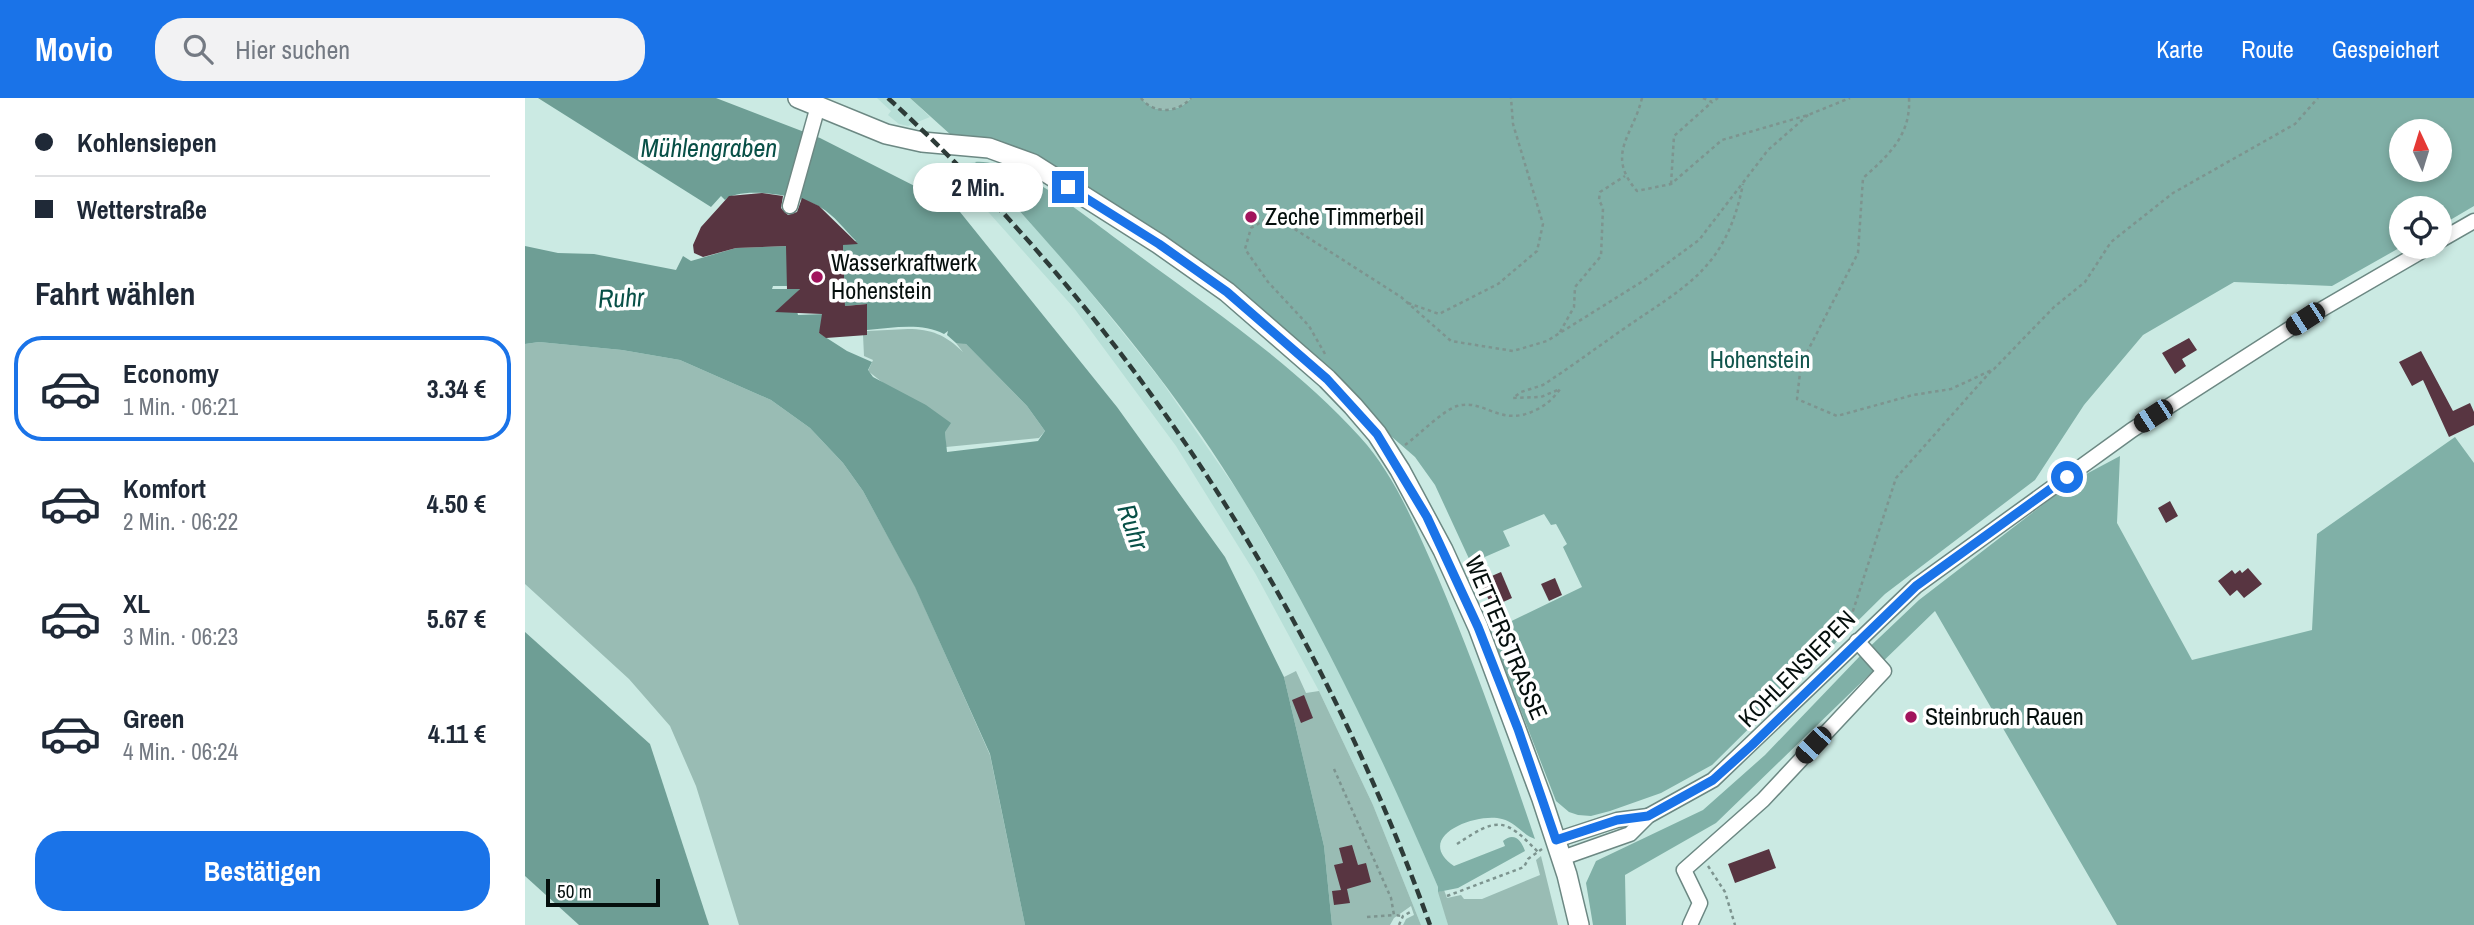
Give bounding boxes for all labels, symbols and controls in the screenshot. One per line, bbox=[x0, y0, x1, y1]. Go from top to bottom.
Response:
search box bbox=[155, 18, 645, 81]
text: Movio bbox=[35, 27, 113, 71]
icon: search bbox=[179, 30, 217, 68]
text: Hier suchen bbox=[235, 32, 350, 67]
text: Karte bbox=[2156, 33, 2203, 65]
text: Route bbox=[2241, 33, 2294, 65]
text: Gespeichert bbox=[2332, 33, 2439, 65]
north arrow bbox=[2389, 119, 2452, 182]
map controls bbox=[2389, 119, 2452, 259]
text: Kohlensiepen bbox=[77, 125, 217, 160]
water label: Mühlengraben bbox=[641, 130, 777, 165]
callout: 2 Min. bbox=[914, 162, 1043, 212]
route end bbox=[1052, 171, 1084, 203]
text: 2 Min. bbox=[951, 172, 1005, 203]
text: Wetterstraße bbox=[77, 192, 207, 227]
button: locate bbox=[2389, 196, 2452, 259]
place label: Zeche Timmerbeil bbox=[1265, 200, 1424, 232]
marker: Zeche Timmerbeil bbox=[1243, 209, 1259, 225]
place label: Wasserkraftwerk Hohenstein bbox=[831, 246, 977, 306]
marker: Wasserkraftwerk Hohenstein bbox=[809, 269, 825, 285]
text: Fahrt wählen bbox=[35, 272, 196, 315]
water label: Ruhr bbox=[597, 279, 646, 316]
car bbox=[2282, 299, 2329, 339]
park label: Hohenstein bbox=[1710, 343, 1810, 375]
text: Economy bbox=[123, 356, 219, 391]
icon: car bbox=[39, 357, 102, 420]
text: 3.34 € bbox=[427, 371, 486, 406]
text: 1 Min. · 06:21 bbox=[123, 391, 238, 422]
car bbox=[2130, 396, 2177, 436]
route start bbox=[2051, 461, 2083, 493]
text: Komfort bbox=[123, 471, 206, 506]
icon: car bbox=[39, 472, 102, 535]
text: 4.50 € bbox=[427, 486, 486, 521]
water label: Ruhr bbox=[1109, 499, 1158, 555]
text: 2 Min. · 06:22 bbox=[123, 506, 238, 537]
street label: WETTERSTRASSE bbox=[1458, 551, 1556, 724]
text: XL bbox=[123, 586, 150, 621]
icon: car bbox=[39, 587, 102, 650]
text: 5.67 € bbox=[427, 601, 486, 636]
street label: KOHLENSIEPEN bbox=[1731, 603, 1862, 734]
text: 3 Min. · 06:23 bbox=[123, 621, 238, 652]
place label: Steinbruch Rauen bbox=[1925, 700, 2084, 732]
text: Green bbox=[123, 701, 185, 736]
icon: car bbox=[39, 702, 102, 765]
marker: Steinbruch Rauen bbox=[1903, 709, 1919, 725]
text: 4.11 € bbox=[428, 716, 486, 751]
car bbox=[1791, 722, 1836, 768]
text: 4 Min. · 06:24 bbox=[123, 736, 238, 767]
button: Bestätigen bbox=[35, 831, 490, 911]
scale bar bbox=[546, 876, 660, 908]
text: 50 m bbox=[557, 878, 592, 904]

